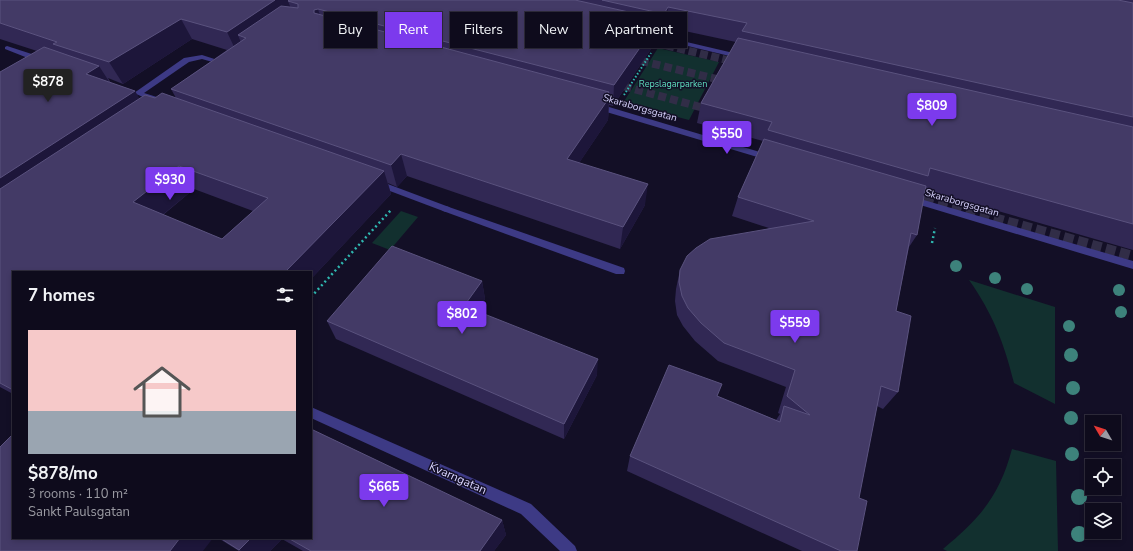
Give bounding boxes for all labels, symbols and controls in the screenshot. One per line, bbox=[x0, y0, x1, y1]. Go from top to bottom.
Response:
chip: Buy bbox=[324, 12, 377, 48]
chip: Rent bbox=[385, 12, 442, 48]
chip: Filters bbox=[450, 12, 517, 48]
chip: New bbox=[525, 12, 582, 48]
chip: Apartment bbox=[590, 12, 687, 48]
pin: $878 bbox=[24, 69, 72, 103]
text: $878 bbox=[32, 73, 64, 91]
park label: Repslagarparken bbox=[639, 78, 707, 90]
street label: Skaraborgsgatan bbox=[601, 91, 679, 125]
pin: $809 bbox=[908, 93, 956, 127]
text: $809 bbox=[916, 97, 948, 115]
pin: $550 bbox=[703, 121, 751, 155]
text: $550 bbox=[711, 125, 743, 143]
pin: $930 bbox=[146, 167, 194, 201]
text: $930 bbox=[154, 171, 186, 189]
street label: Skaraborgsgatan bbox=[923, 186, 1001, 220]
text: 7 homes bbox=[28, 284, 95, 307]
icon: filters bbox=[274, 284, 296, 306]
pin: $802 bbox=[438, 301, 486, 335]
text: $802 bbox=[446, 305, 478, 323]
pin: $559 bbox=[771, 310, 819, 344]
text: $559 bbox=[779, 314, 811, 332]
icon: home bbox=[126, 356, 198, 428]
north arrow bbox=[1085, 415, 1121, 451]
map controls bbox=[1085, 415, 1121, 539]
street label: Kvarngatan bbox=[427, 458, 489, 498]
button: locate bbox=[1085, 459, 1121, 495]
text: $878/mo bbox=[28, 462, 98, 485]
pin: $665 bbox=[360, 474, 408, 508]
text: $665 bbox=[368, 478, 400, 496]
text: 3 rooms · 110 m² bbox=[28, 485, 128, 503]
text: Sankt Paulsgatan bbox=[28, 503, 130, 521]
button: layers bbox=[1085, 503, 1121, 539]

